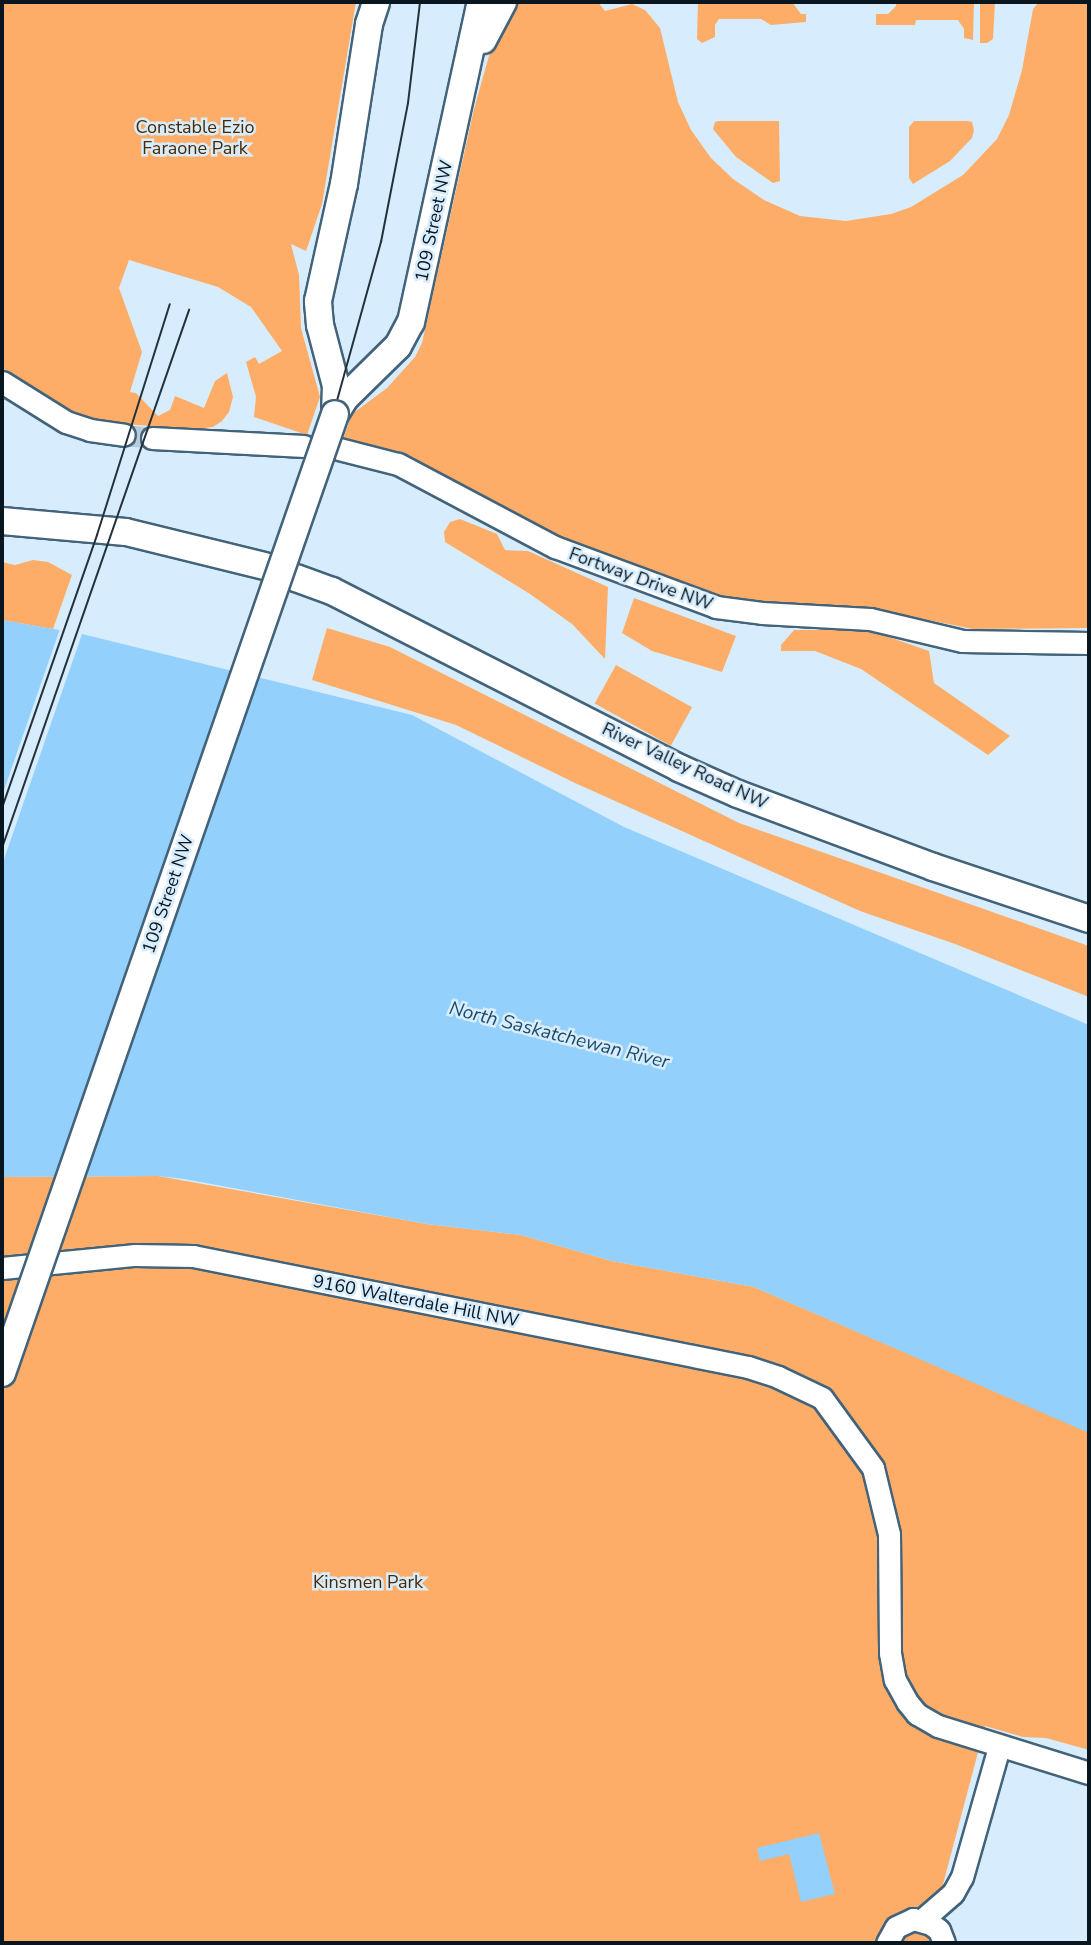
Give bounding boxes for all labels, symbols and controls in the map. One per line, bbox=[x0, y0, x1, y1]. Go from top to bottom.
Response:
park label: Constable Ezio Faraone Park bbox=[135, 117, 255, 160]
street label: 109 Street NW bbox=[411, 158, 457, 284]
street label: Fortway Drive NW bbox=[566, 543, 716, 615]
street label: River Valley Road NW bbox=[599, 718, 771, 814]
street label: 109 Street NW bbox=[138, 832, 198, 956]
water label: North Saskatchewan River bbox=[447, 998, 671, 1074]
street label: 9160 Walterdale Hill NW bbox=[311, 1270, 521, 1332]
park label: Kinsmen Park bbox=[313, 1571, 423, 1593]

